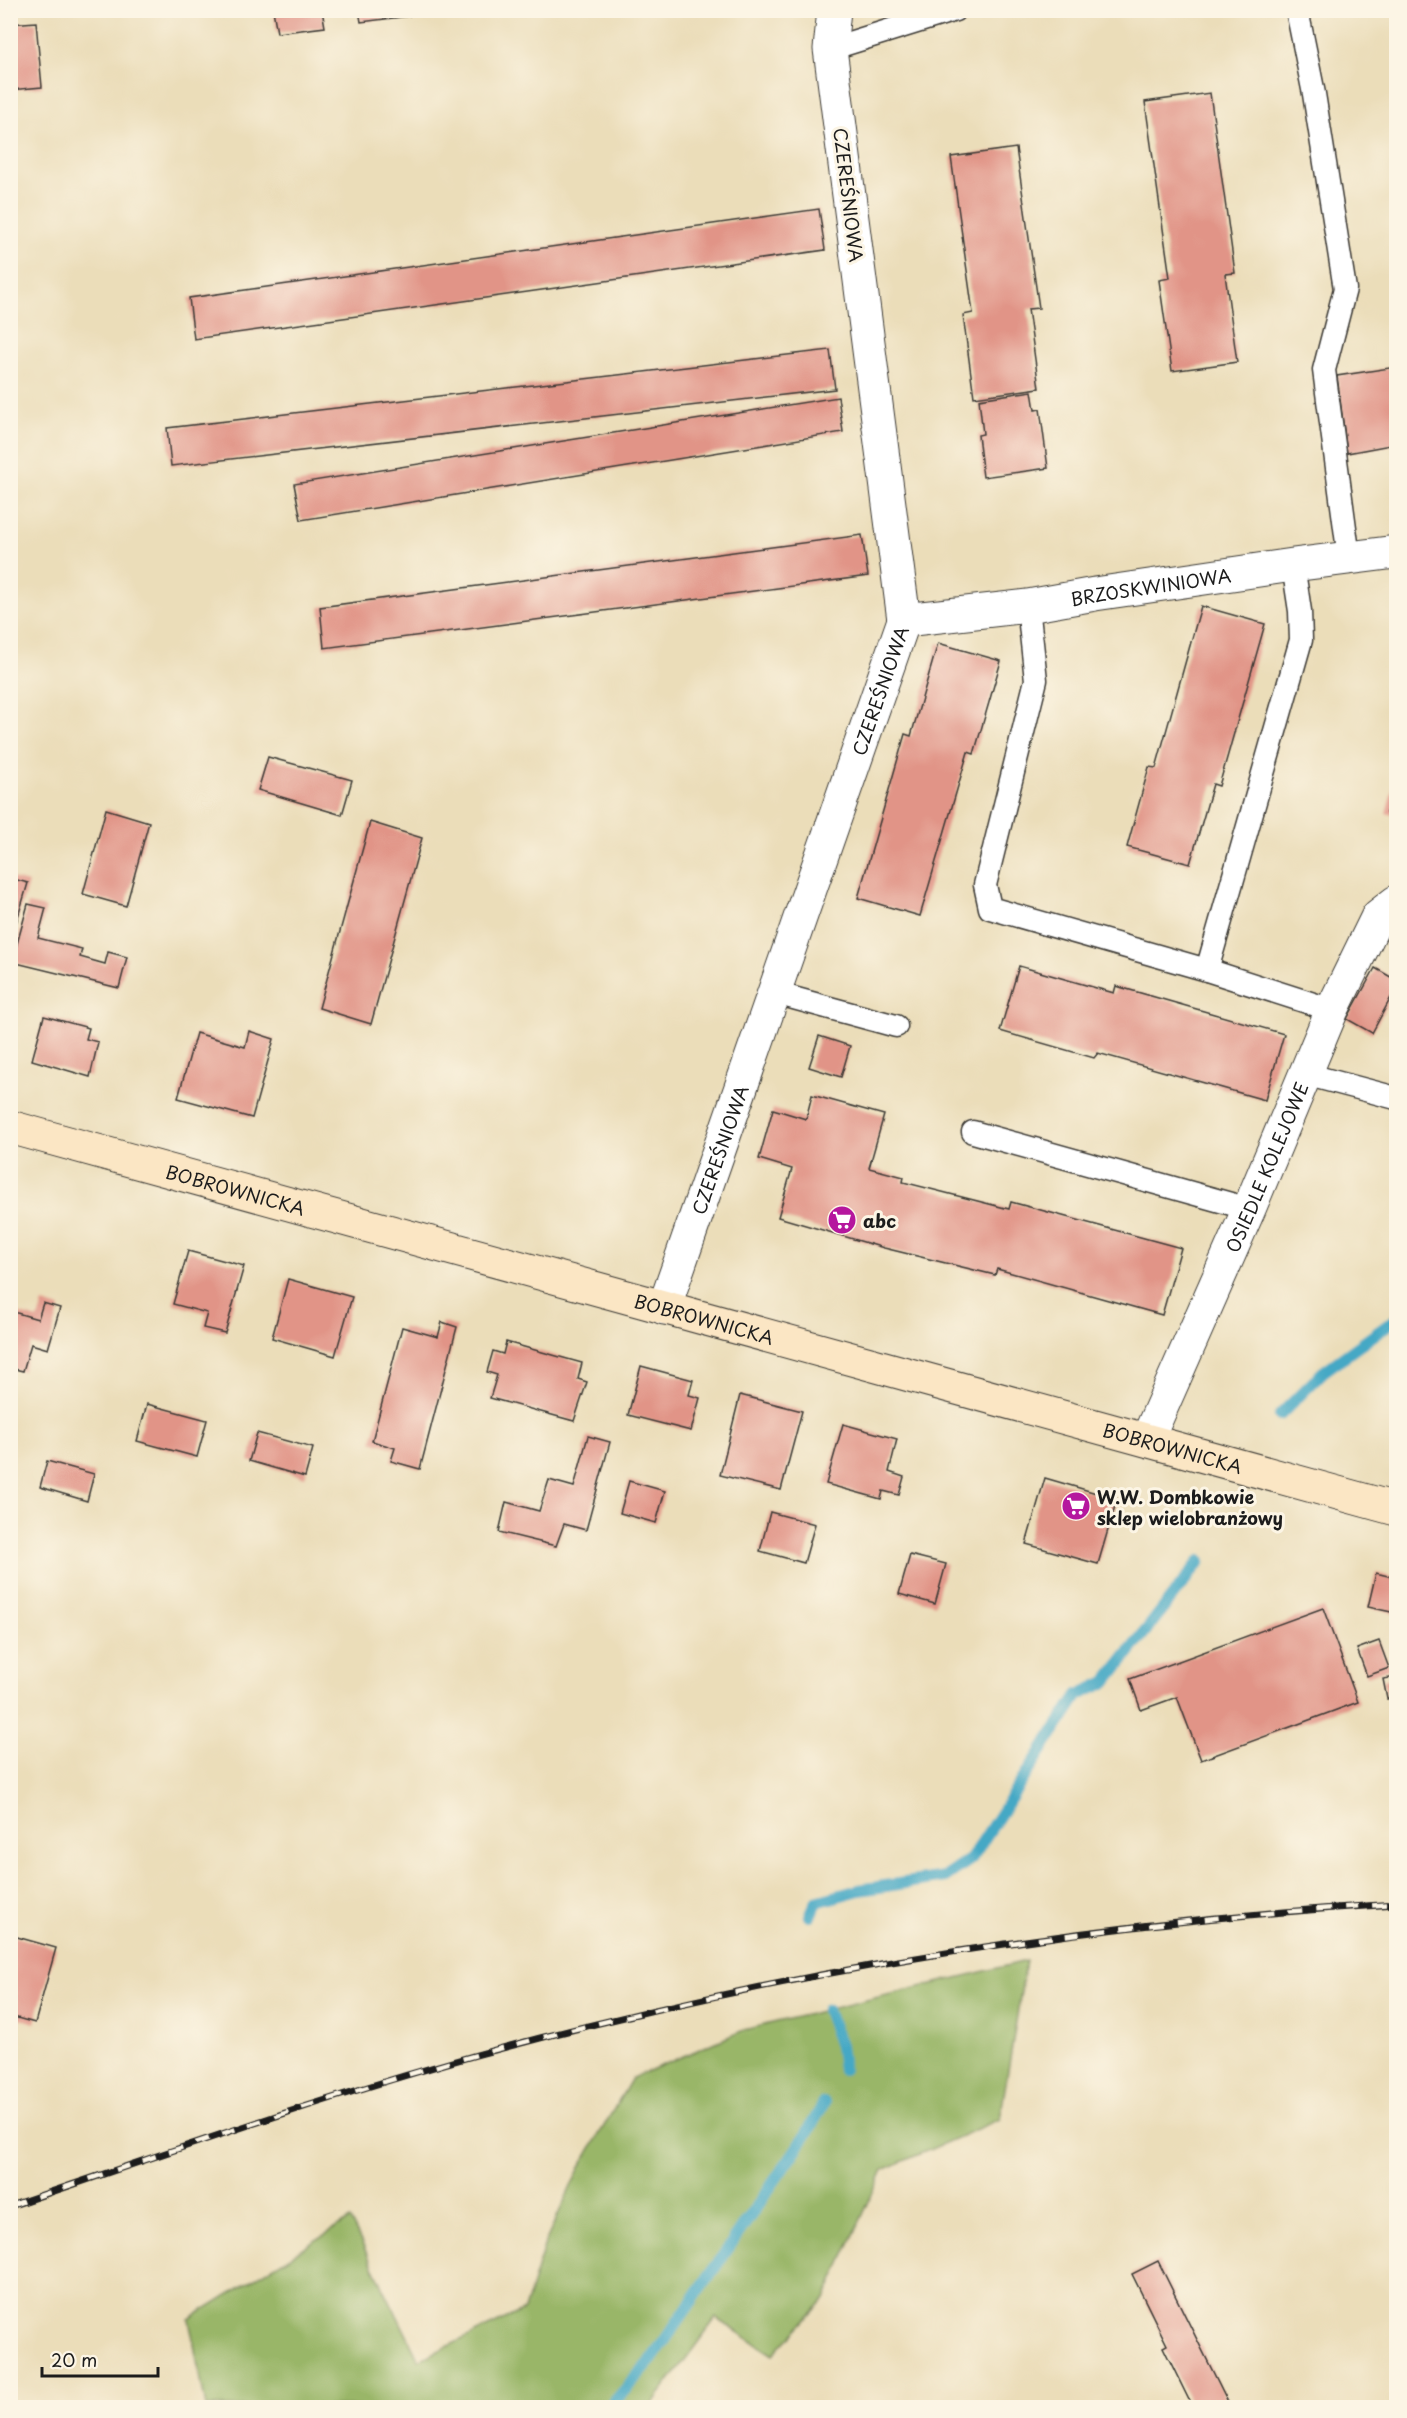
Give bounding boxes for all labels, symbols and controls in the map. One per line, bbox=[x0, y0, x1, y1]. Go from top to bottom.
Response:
street label: CZEREŚNIOWA bbox=[827, 126, 871, 264]
street label: BRZOSKWINIOWA bbox=[1068, 561, 1233, 612]
street label: CZEREŚNIOWA bbox=[844, 622, 915, 759]
street label: OSIEDLE KOLEJOWE bbox=[1218, 1078, 1314, 1256]
street label: CZEREŚNIOWA bbox=[684, 1081, 754, 1218]
street label: BOBROWNICKA bbox=[163, 1157, 309, 1221]
supermarket icon: abc bbox=[826, 1204, 858, 1236]
place label: abc bbox=[863, 1207, 896, 1234]
street label: BOBROWNICKA bbox=[631, 1286, 777, 1350]
street label: BOBROWNICKA bbox=[1100, 1415, 1246, 1480]
place label: W.W. Dombkowie sklep wielobranżowy bbox=[1097, 1483, 1283, 1531]
supermarket icon: W.W. Dombkowie sklep wielobranżowy bbox=[1060, 1490, 1092, 1522]
scale bar bbox=[42, 2340, 158, 2378]
text: 20 m bbox=[51, 2346, 97, 2373]

